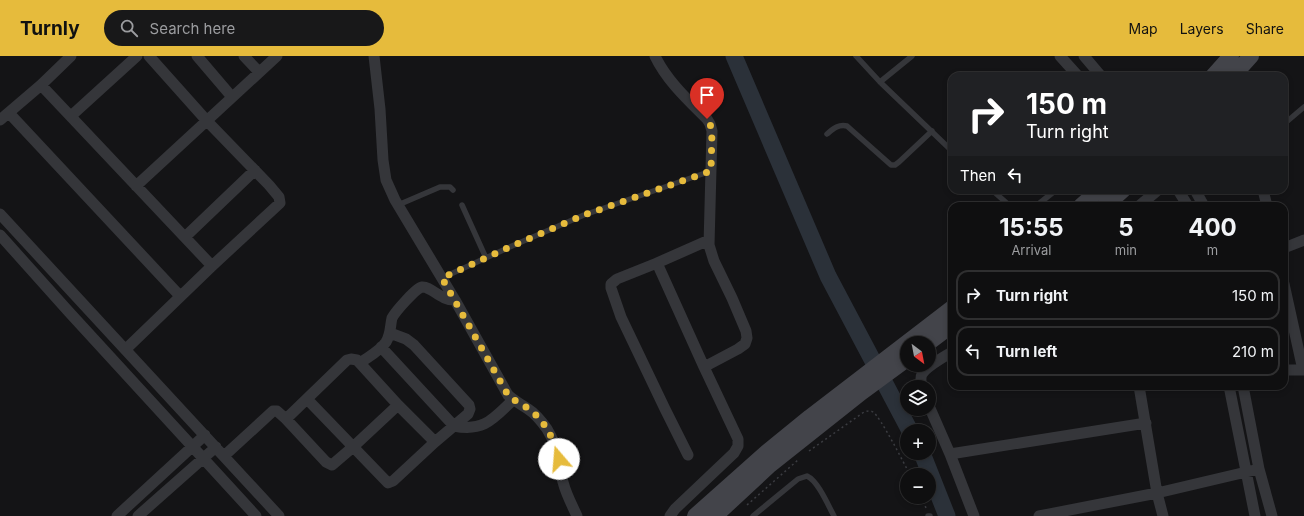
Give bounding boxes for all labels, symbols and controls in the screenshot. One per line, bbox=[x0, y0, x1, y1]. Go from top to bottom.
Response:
search box bbox=[104, 10, 384, 46]
text: Turnly bbox=[20, 17, 80, 40]
icon: search bbox=[118, 17, 140, 39]
text: Search here bbox=[150, 19, 235, 38]
text: Map bbox=[1129, 20, 1158, 37]
text: Layers bbox=[1180, 20, 1224, 37]
text: Share bbox=[1246, 20, 1284, 37]
pin bbox=[690, 78, 724, 119]
icon: arrive bbox=[696, 84, 718, 106]
text: 150 m bbox=[1026, 87, 1107, 121]
icon: right bbox=[960, 88, 1012, 140]
text: Turn right bbox=[1026, 121, 1109, 142]
icon: left bbox=[1004, 164, 1026, 186]
text: Then bbox=[960, 166, 996, 185]
text: 15:55 bbox=[999, 213, 1064, 242]
text: 5 bbox=[1118, 213, 1134, 242]
text: 400 bbox=[1188, 213, 1237, 242]
text: Arrival bbox=[1011, 242, 1051, 258]
text: min bbox=[1115, 242, 1137, 258]
text: m bbox=[1207, 242, 1218, 258]
icon: right bbox=[962, 284, 984, 306]
text: Turn right bbox=[996, 286, 1068, 305]
text: 150 m bbox=[1232, 286, 1274, 305]
north arrow bbox=[900, 336, 936, 372]
map controls bbox=[900, 336, 936, 504]
icon: left bbox=[962, 340, 984, 362]
text: Turn left bbox=[996, 342, 1057, 361]
text: 210 m bbox=[1232, 342, 1274, 361]
button: layers bbox=[900, 380, 936, 416]
button: + bbox=[900, 424, 936, 460]
position arrow bbox=[538, 438, 580, 480]
button: − bbox=[900, 468, 936, 504]

